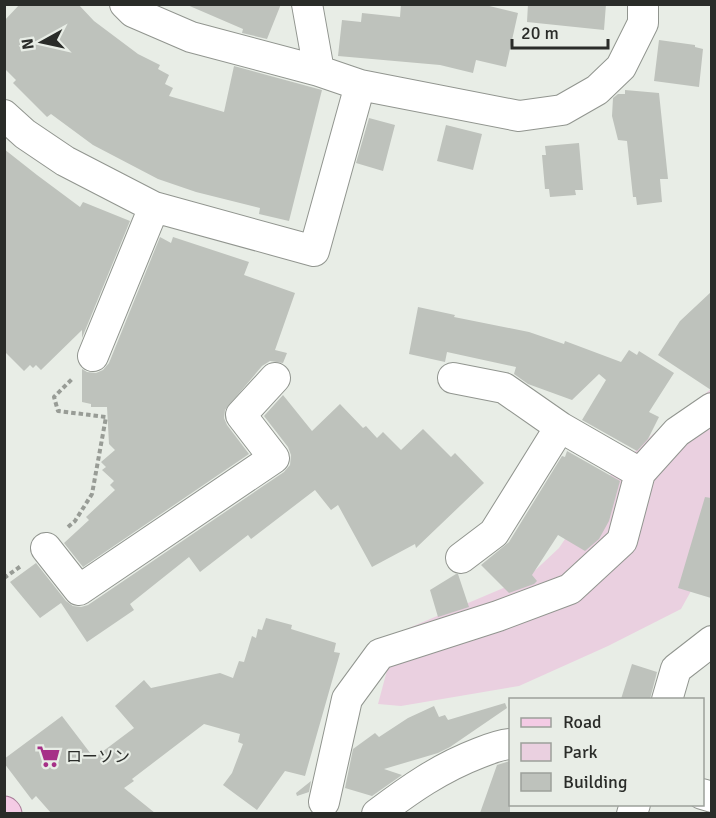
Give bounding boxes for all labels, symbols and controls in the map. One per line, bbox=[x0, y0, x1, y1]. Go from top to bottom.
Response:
north arrow bbox=[12, 12, 72, 72]
scale bar bbox=[512, 12, 608, 50]
text: 20 m bbox=[521, 22, 559, 44]
text: N bbox=[17, 37, 39, 51]
legend bbox=[509, 698, 704, 806]
text: Road bbox=[563, 711, 602, 733]
text: Park bbox=[563, 741, 598, 763]
supermarket icon: ローソン bbox=[35, 744, 61, 770]
place label: ローソン bbox=[66, 747, 130, 767]
text: Building bbox=[563, 771, 627, 793]

